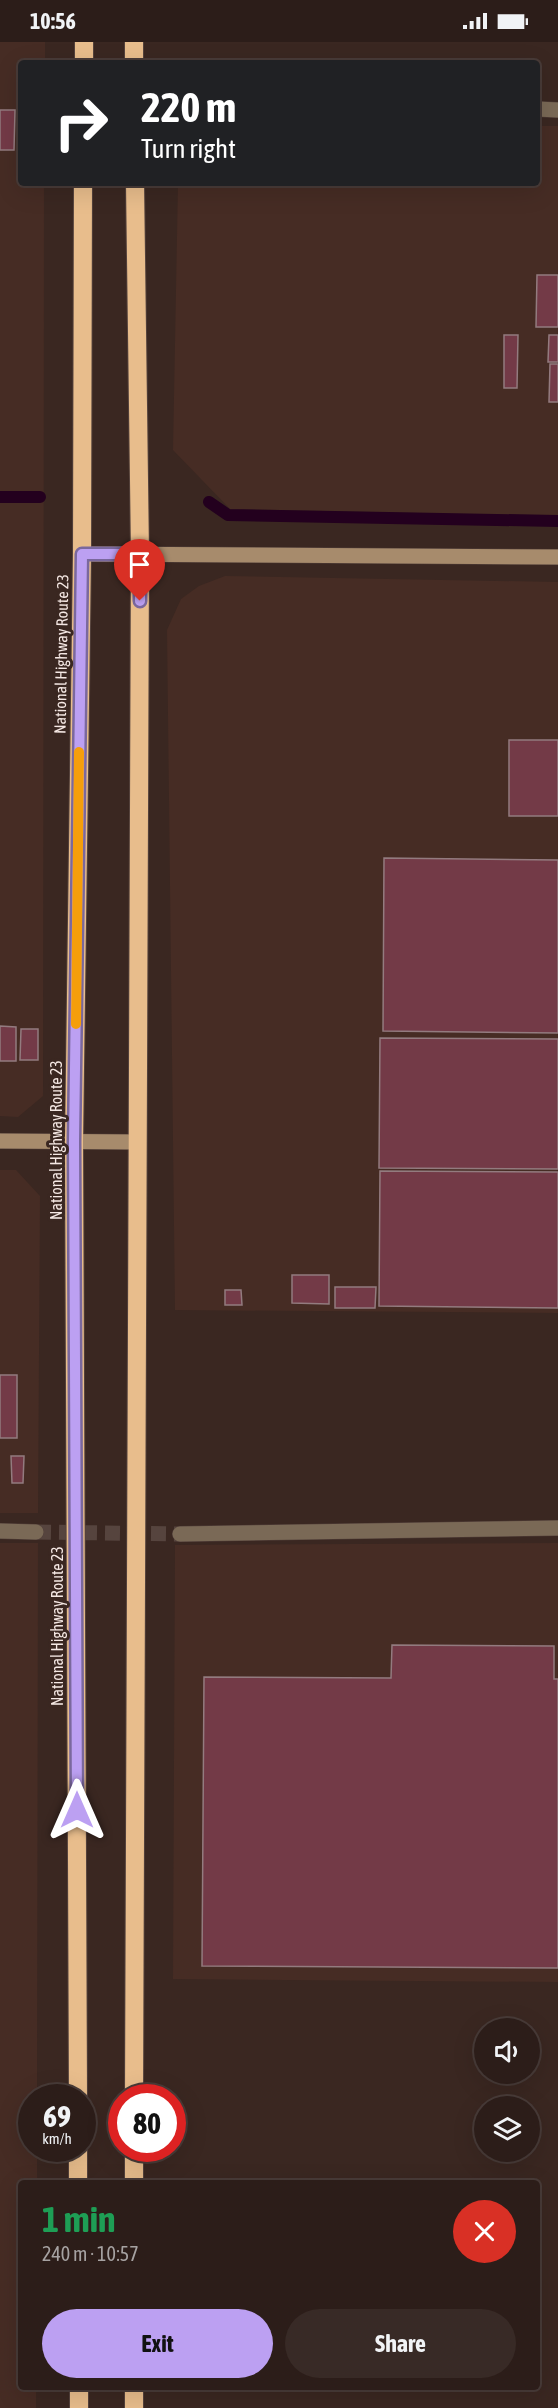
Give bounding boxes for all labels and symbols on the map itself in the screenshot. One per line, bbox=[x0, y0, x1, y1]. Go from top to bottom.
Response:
pin bbox=[114, 539, 165, 601]
street label: National Highway Route 23 bbox=[51, 574, 72, 734]
street label: National Highway Route 23 bbox=[47, 1060, 66, 1220]
street label: National Highway Route 23 bbox=[48, 1546, 67, 1706]
position arrow bbox=[45, 1778, 109, 1842]
speed limit sign: 80 bbox=[108, 2084, 186, 2162]

